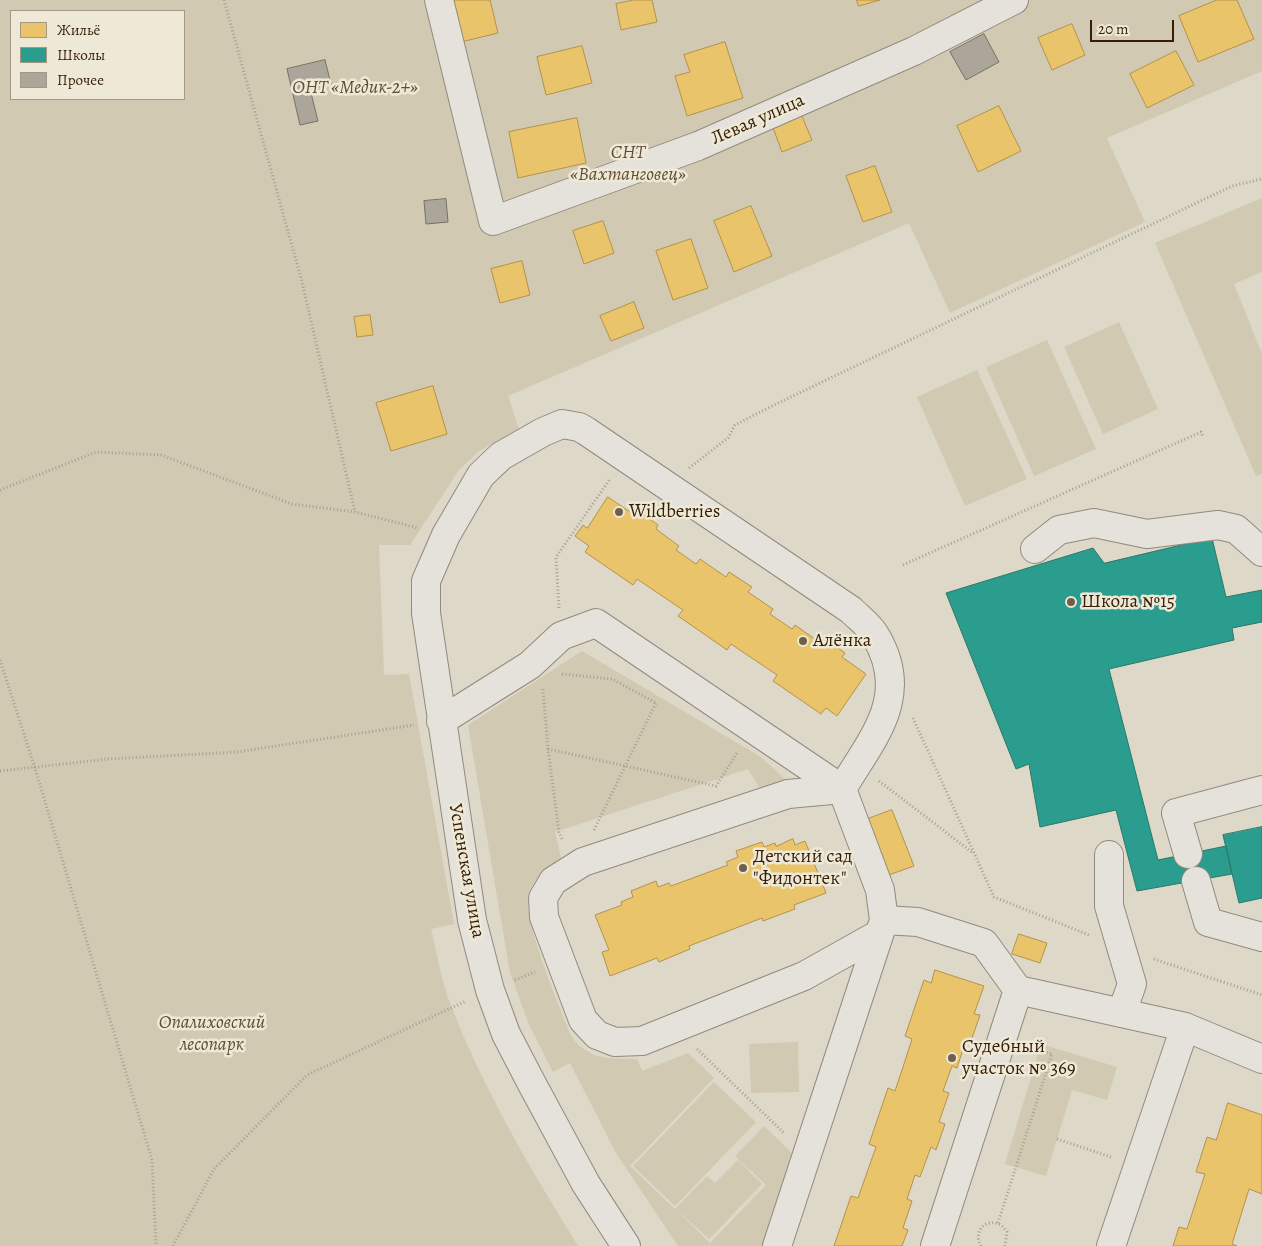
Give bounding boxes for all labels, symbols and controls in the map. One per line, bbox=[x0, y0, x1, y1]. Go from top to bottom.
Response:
legend bbox=[10, 10, 185, 100]
scale bar bbox=[1092, 10, 1176, 42]
text: 20 m bbox=[1098, 19, 1129, 39]
text: Жильё bbox=[57, 20, 100, 40]
text: Школы bbox=[57, 45, 105, 65]
text: Прочее bbox=[57, 70, 104, 90]
park label: ОНТ «Медик-2+» bbox=[292, 77, 418, 99]
street label: Левая улица bbox=[708, 89, 808, 151]
park label: СНТ «Вахтанговец» bbox=[570, 142, 686, 186]
place label: Wildberries bbox=[629, 501, 720, 523]
marker: Wildberries bbox=[613, 506, 625, 518]
place label: Школа №15 bbox=[1081, 591, 1175, 613]
marker: Школа №15 bbox=[1065, 596, 1077, 608]
place label: Алёнка bbox=[813, 630, 872, 652]
marker: Алёнка bbox=[797, 635, 809, 647]
street label: Успенская улица bbox=[443, 802, 489, 940]
place label: Детский сад "Фидонтек" bbox=[753, 846, 852, 890]
marker: Детский сад "Фидонтек" bbox=[737, 862, 749, 874]
park label: Опалиховский лесопарк bbox=[159, 1012, 265, 1056]
place label: Судебный участок № 369 bbox=[962, 1036, 1076, 1080]
marker: Судебный участок № 369 bbox=[946, 1052, 958, 1064]

